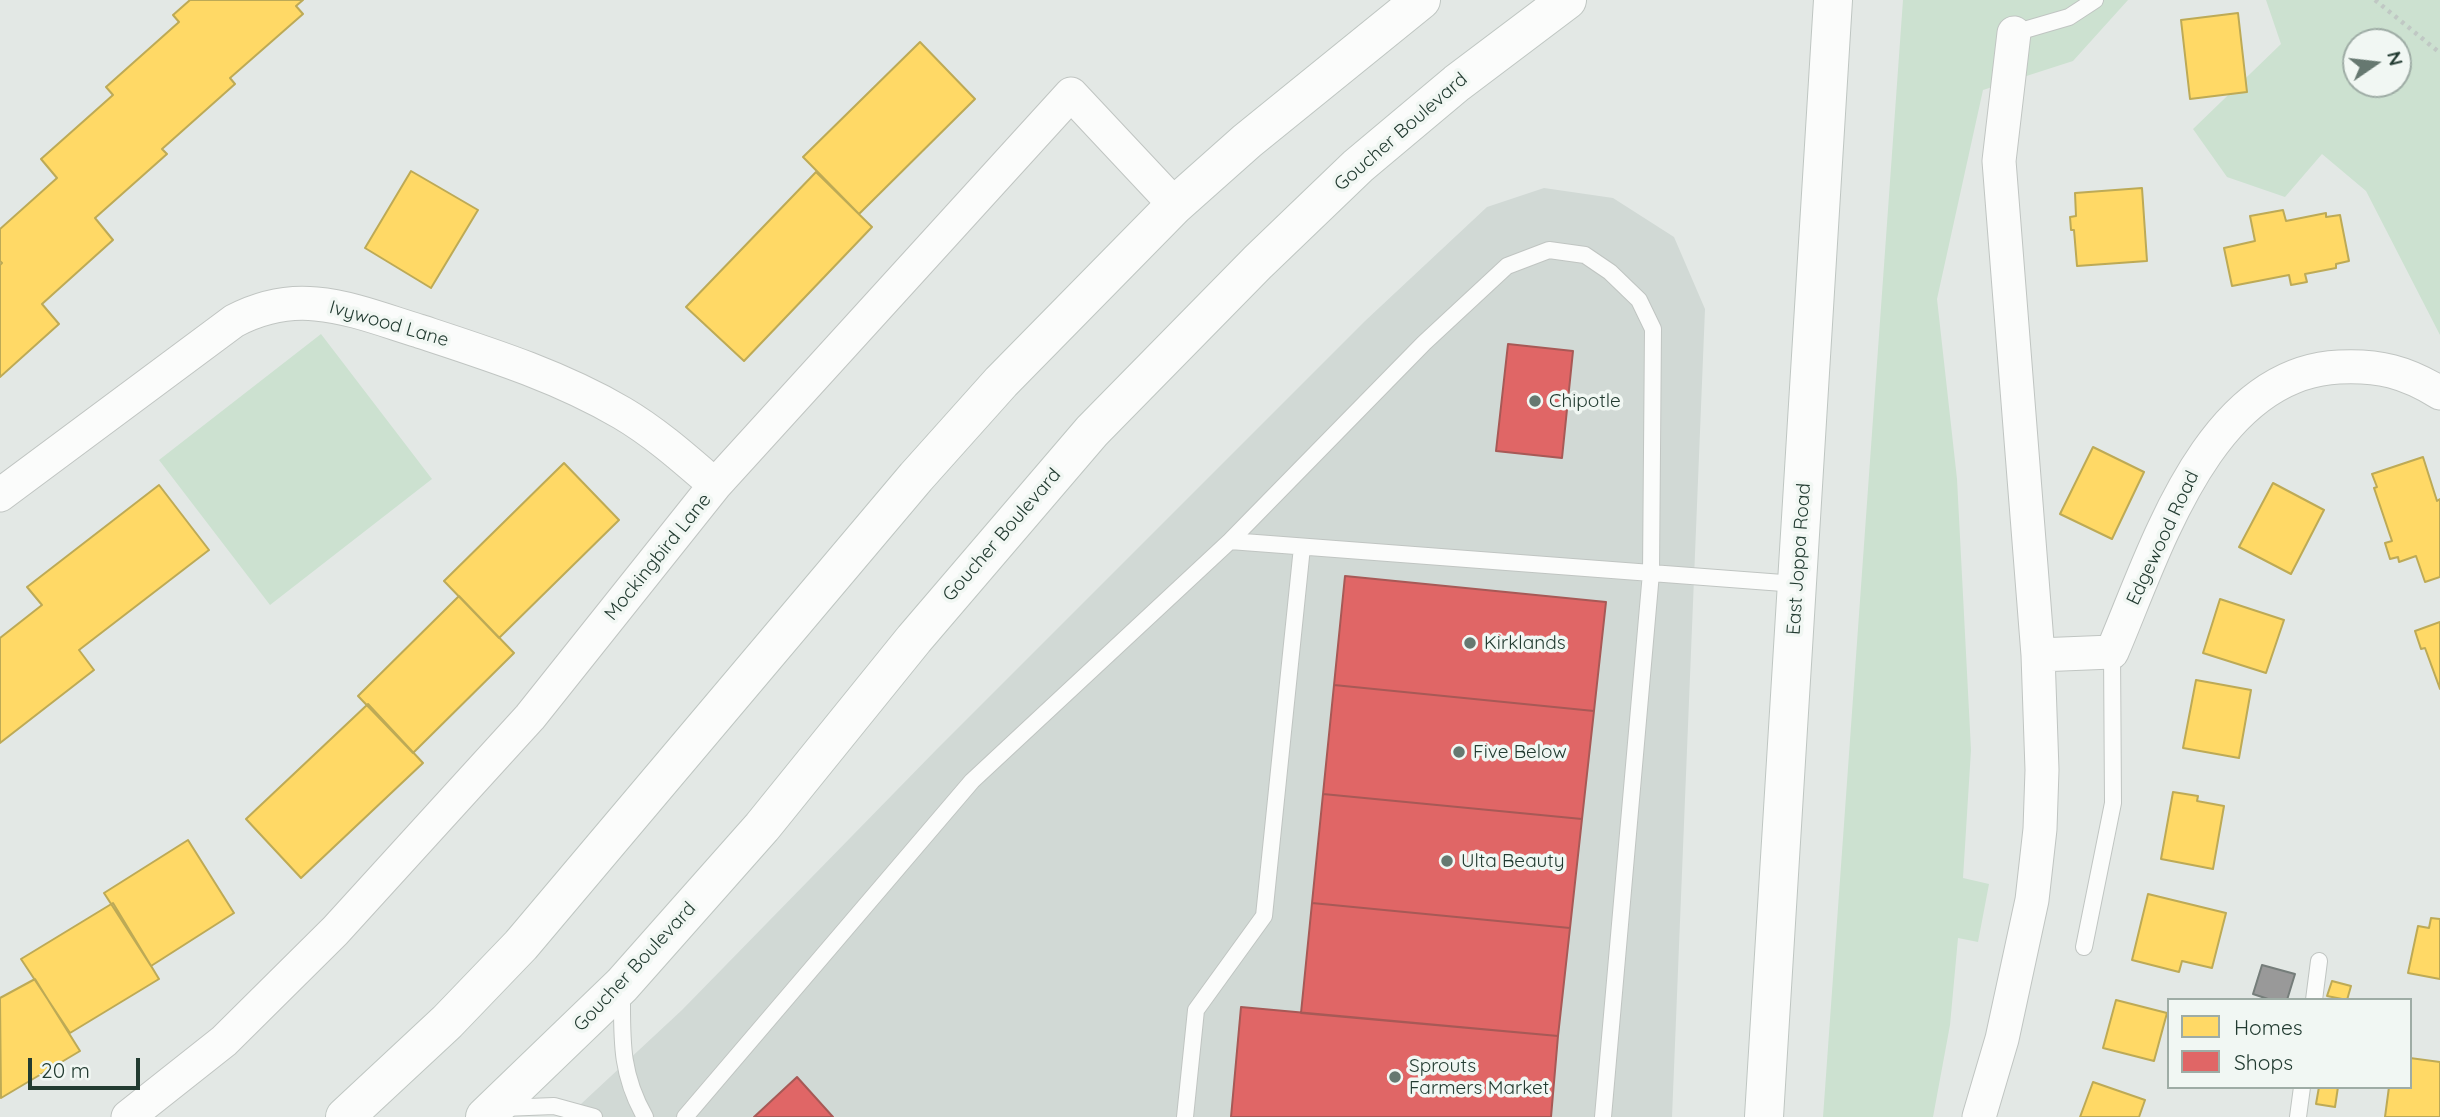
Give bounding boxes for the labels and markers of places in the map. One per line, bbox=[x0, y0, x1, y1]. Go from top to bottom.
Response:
place label: Chipotle bbox=[1549, 390, 1621, 412]
marker: Chipotle bbox=[1527, 393, 1543, 409]
place label: Kirklands bbox=[1484, 632, 1566, 654]
marker: Kirklands bbox=[1462, 635, 1478, 651]
place label: Five Below bbox=[1473, 741, 1567, 763]
marker: Five Below bbox=[1451, 744, 1467, 760]
place label: Ulta Beauty bbox=[1461, 850, 1565, 872]
marker: Ulta Beauty bbox=[1439, 853, 1455, 869]
place label: Sprouts Farmers Market bbox=[1409, 1055, 1549, 1099]
marker: Sprouts Farmers Market bbox=[1387, 1069, 1403, 1085]

